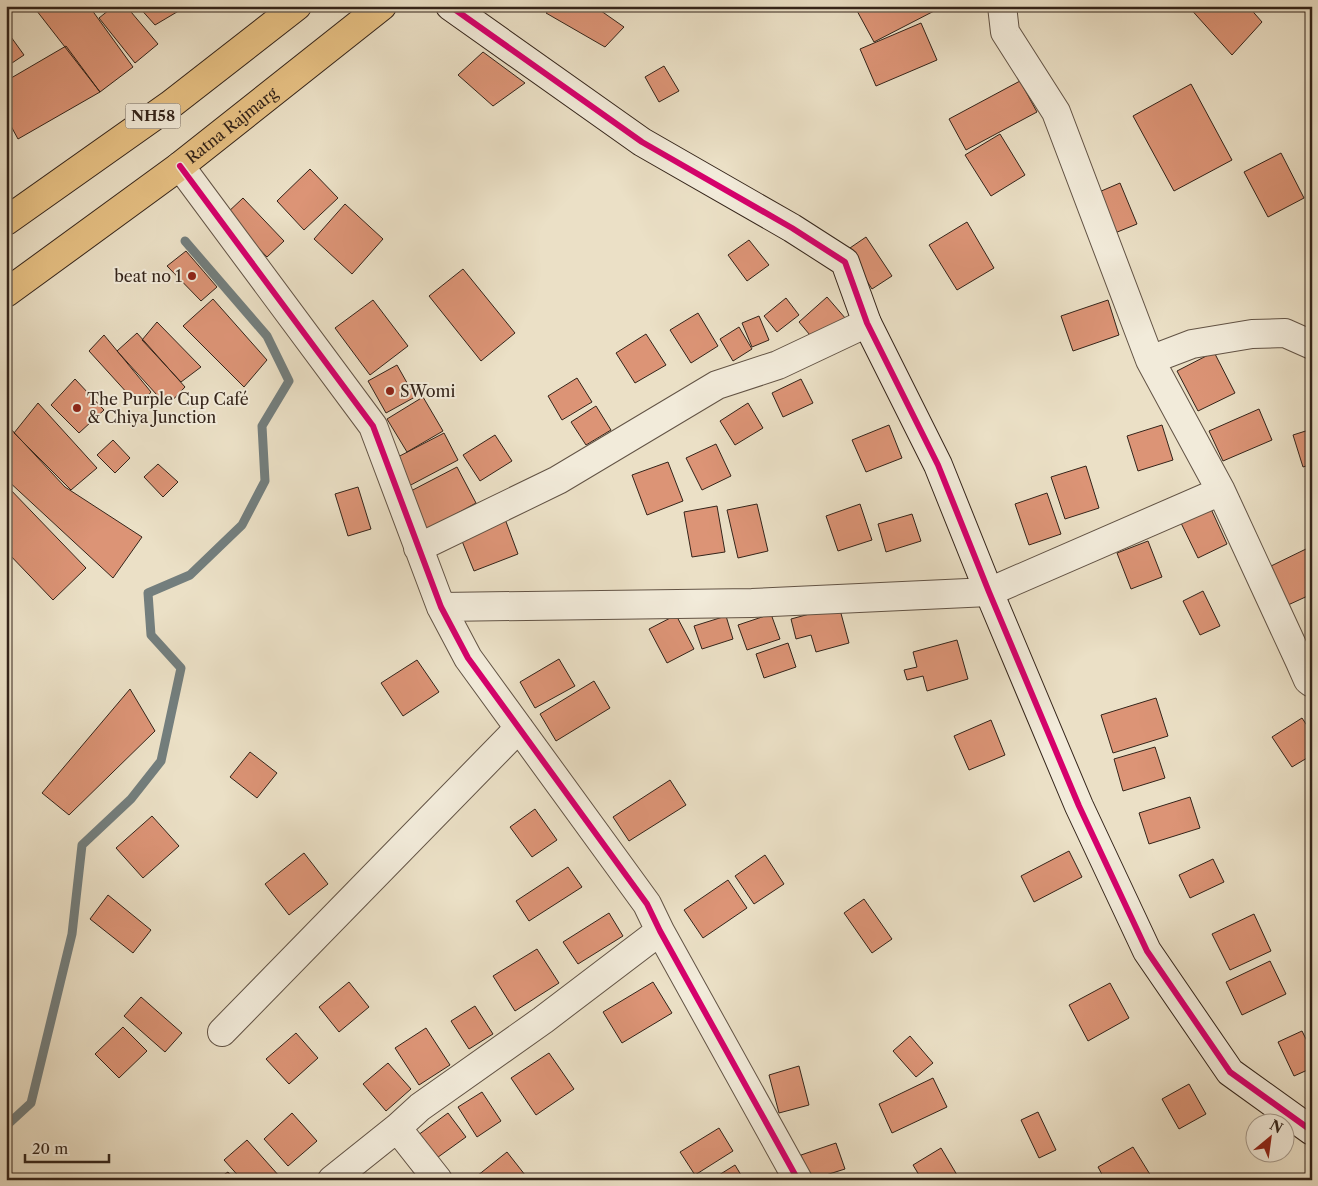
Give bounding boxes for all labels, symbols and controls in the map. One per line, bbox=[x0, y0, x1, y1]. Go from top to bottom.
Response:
street label: Ratna Rajmarg bbox=[181, 82, 282, 168]
road number: NH58 bbox=[126, 104, 180, 128]
place label: beat no 1 bbox=[114, 266, 182, 286]
marker: beat no 1 bbox=[186, 270, 198, 282]
place label: SWomi bbox=[400, 381, 455, 401]
marker: SWomi bbox=[384, 385, 396, 397]
place label: The Purple Cup Café & Chiya Junction bbox=[87, 389, 249, 427]
marker: The Purple Cup Café & Chiya Junction bbox=[71, 402, 83, 414]
north arrow bbox=[1246, 1114, 1296, 1164]
text: N bbox=[1267, 1116, 1286, 1137]
scale bar bbox=[25, 1131, 109, 1163]
text: 20 m bbox=[32, 1139, 68, 1158]

